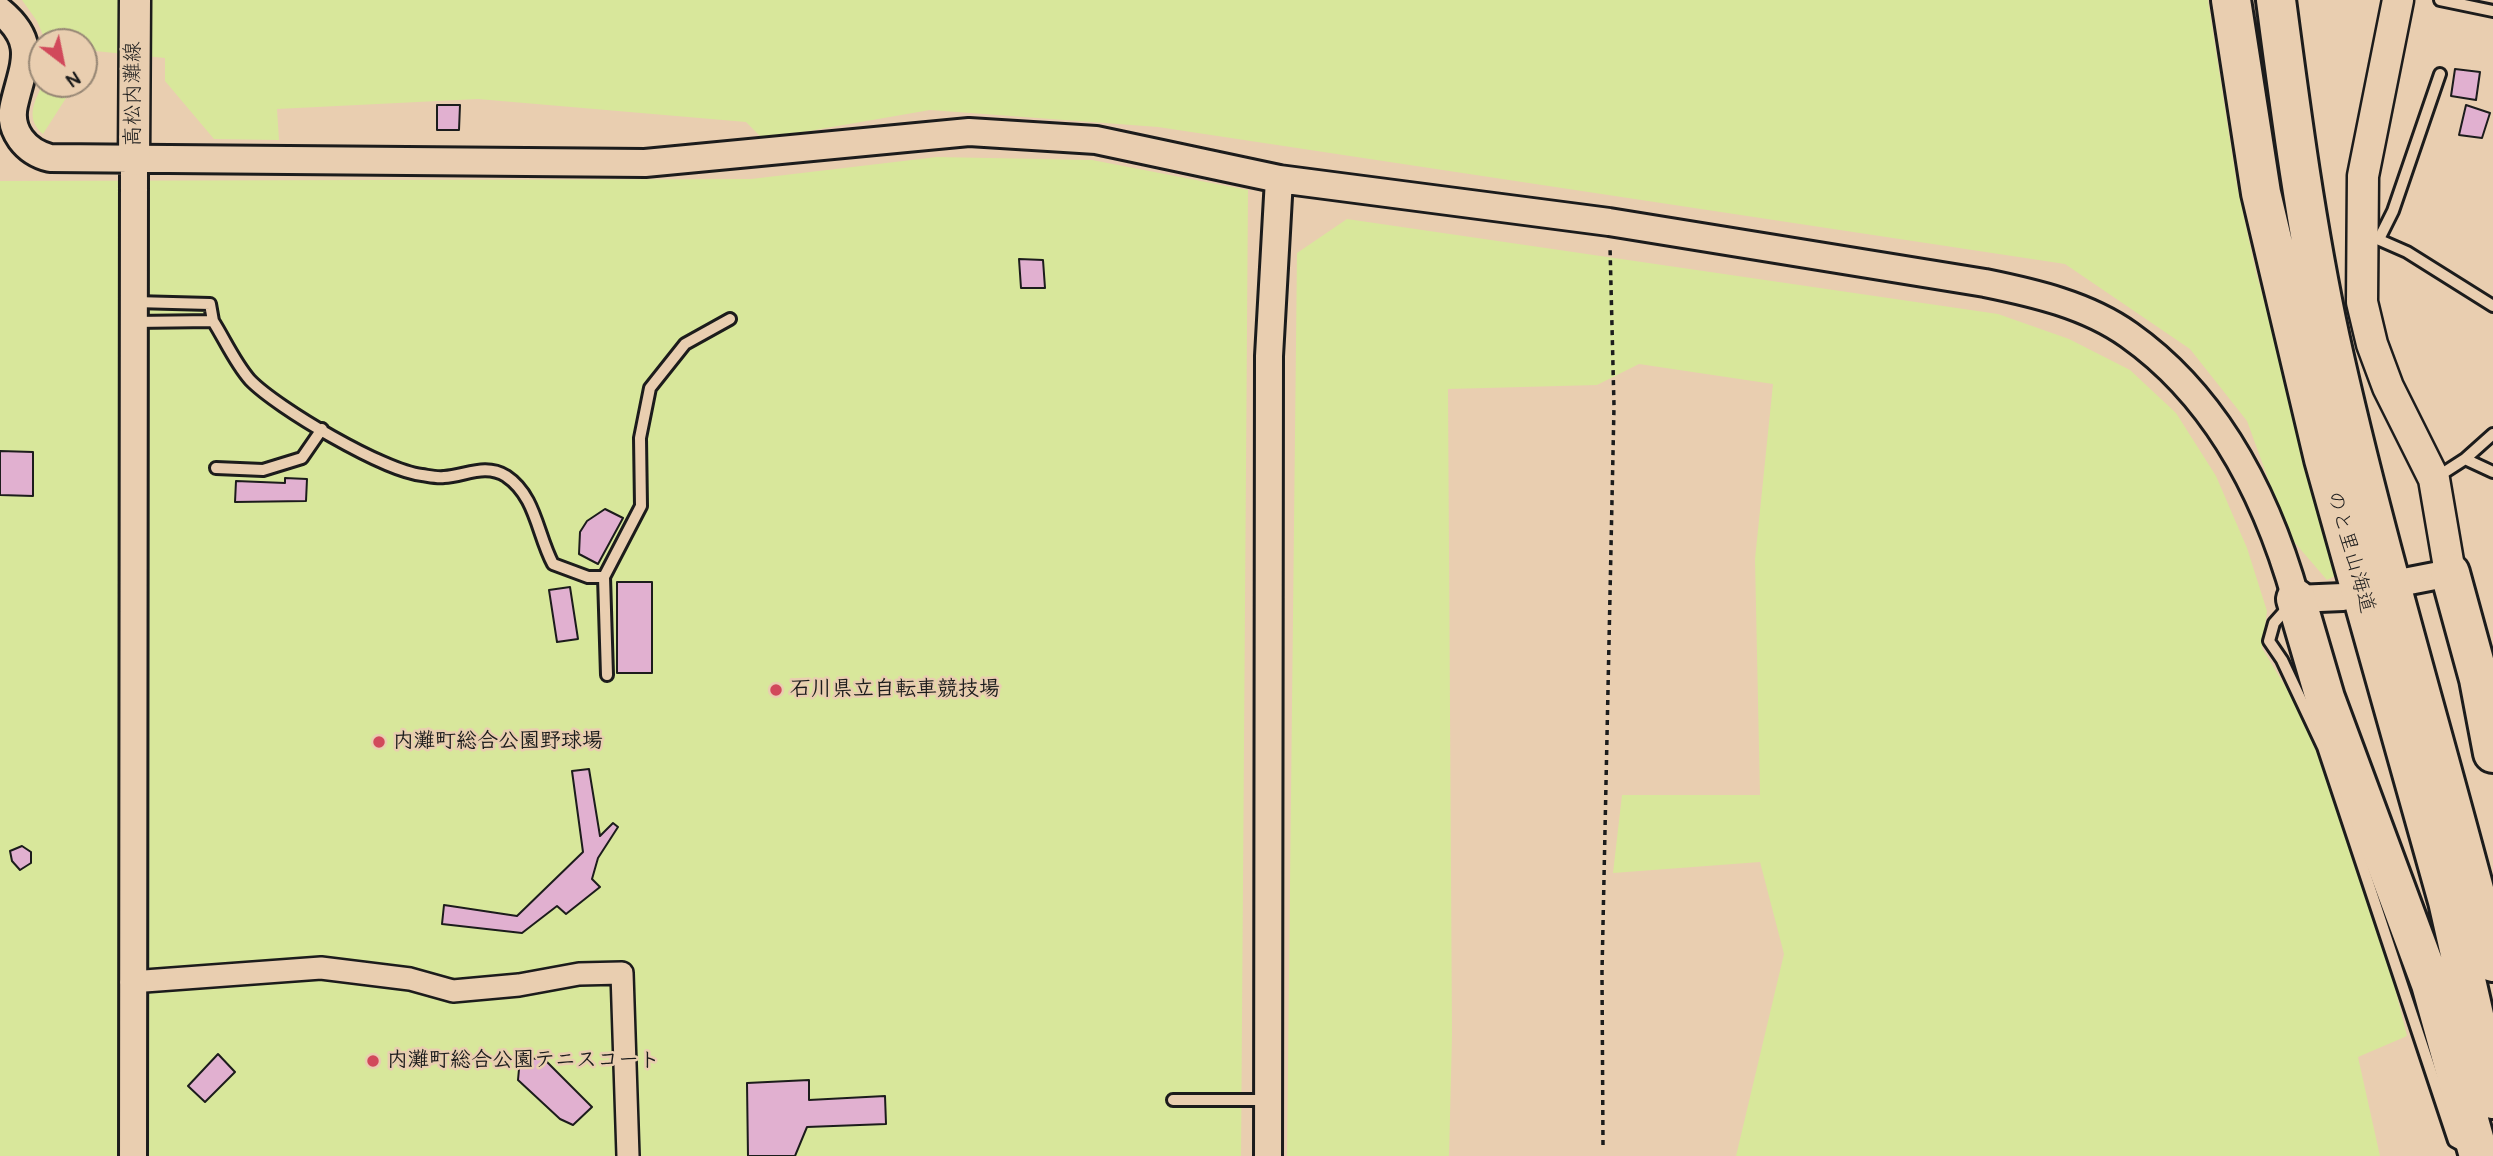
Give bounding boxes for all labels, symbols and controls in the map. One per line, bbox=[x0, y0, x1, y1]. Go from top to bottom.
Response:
north arrow bbox=[28, 28, 98, 98]
street label: 高松内灘線 bbox=[121, 42, 147, 146]
text: N bbox=[61, 66, 85, 93]
street label: のと里山海道 bbox=[2321, 488, 2379, 616]
place label: 石川県立自転車競技場 bbox=[790, 677, 1000, 703]
marker: 石川県立自転車競技場 bbox=[768, 682, 784, 698]
place label: 内灘町総合公園野球場 bbox=[393, 729, 603, 755]
marker: 内灘町総合公園野球場 bbox=[371, 734, 387, 750]
place label: 内灘町総合公園テニスコート bbox=[387, 1048, 660, 1074]
marker: 内灘町総合公園テニスコート bbox=[365, 1053, 381, 1069]

